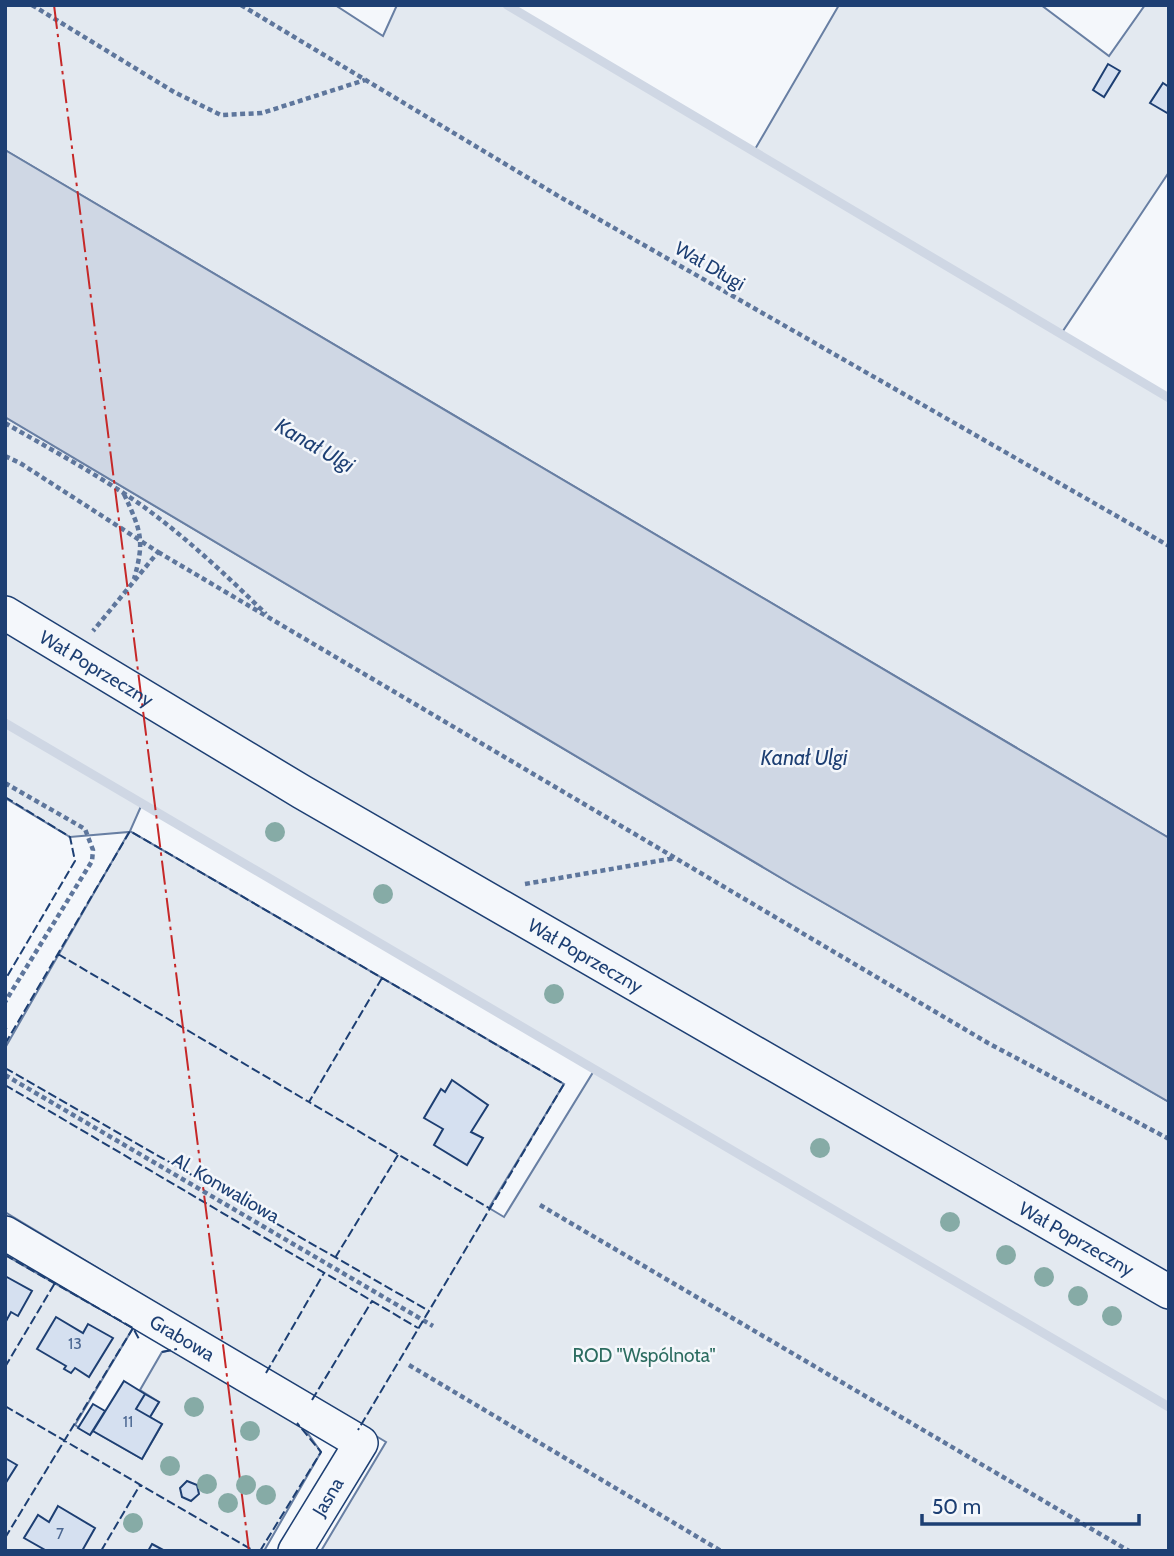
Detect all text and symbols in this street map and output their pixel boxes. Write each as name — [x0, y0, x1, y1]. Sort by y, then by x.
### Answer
street label: Wał Długi — [671, 237, 749, 295]
water label: Kanał Ulgi — [271, 412, 359, 478]
street label: Wał Poprzeczny — [36, 625, 158, 712]
water label: Kanał Ulgi — [760, 745, 848, 770]
street label: Wał Poprzeczny — [524, 913, 647, 998]
street label: Al. Konwaliowa — [168, 1148, 284, 1228]
street label: Wał Poprzeczny — [1015, 1197, 1139, 1281]
street label: Grabowa — [146, 1310, 219, 1366]
house number: 13 — [68, 1334, 82, 1353]
park label: ROD "Wspólnota" — [572, 1344, 716, 1367]
house number: 11 — [123, 1412, 133, 1431]
street label: Jasna — [307, 1473, 349, 1522]
scale bar — [922, 1482, 1139, 1526]
text: 50 m — [932, 1494, 981, 1519]
house number: 7 — [56, 1524, 64, 1543]

